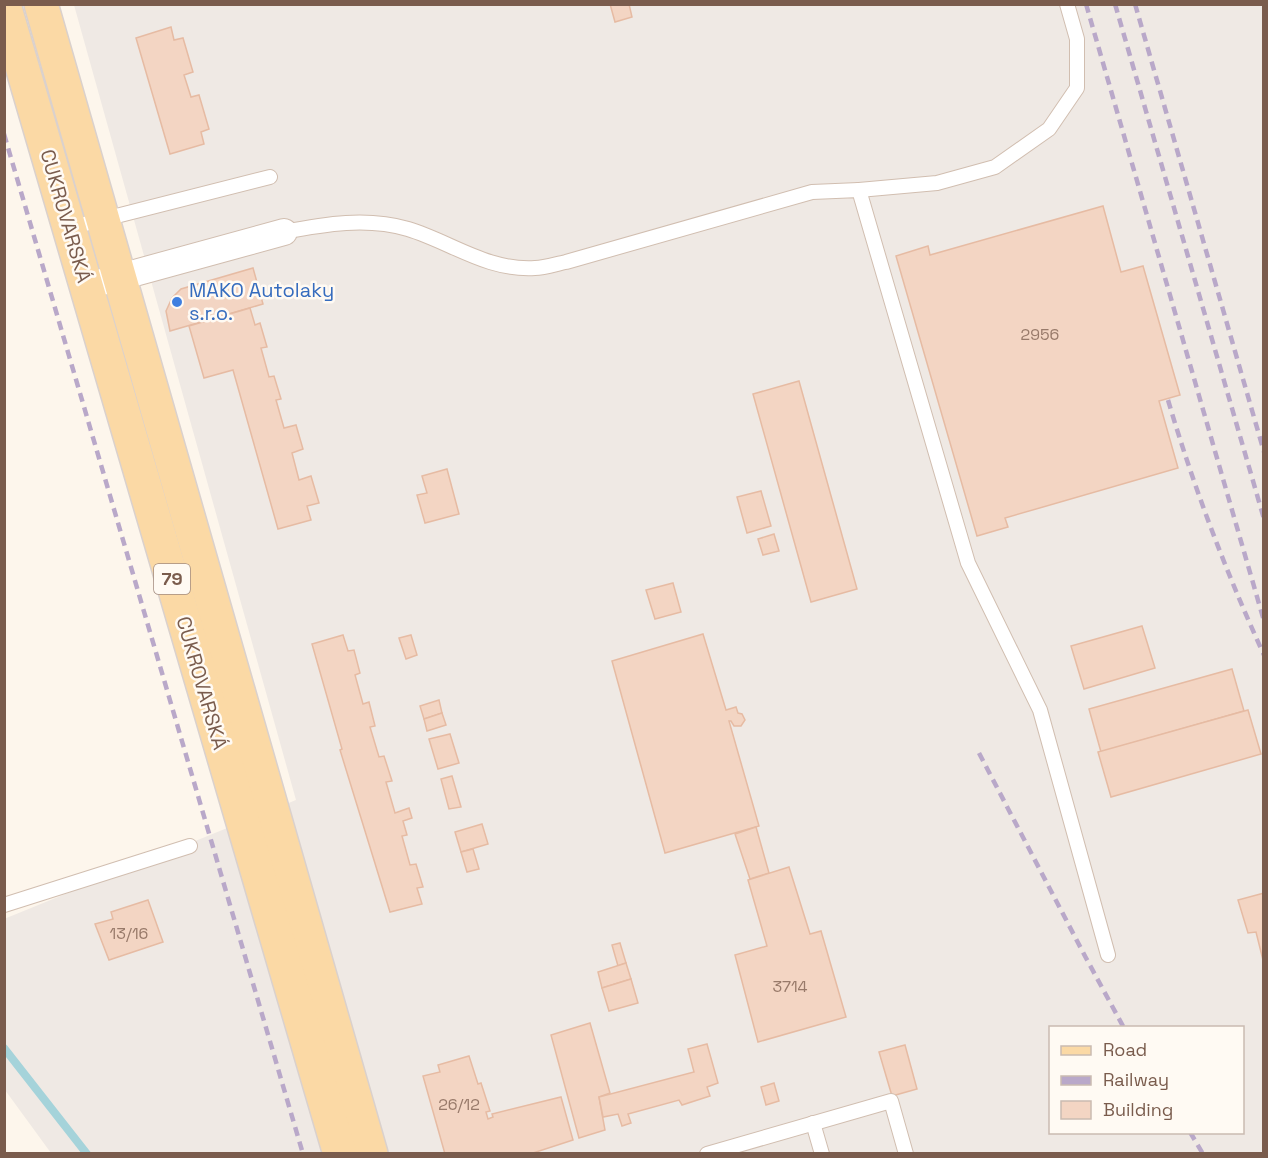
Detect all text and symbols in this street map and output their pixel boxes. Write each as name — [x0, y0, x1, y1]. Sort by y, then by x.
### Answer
street label: CUKROVARSKÁ — [35, 146, 98, 286]
place label: MAKO Autolaky s.r.o. — [189, 277, 334, 326]
marker: MAKO Autolaky s.r.o. — [170, 295, 184, 309]
house number: 2956 — [1021, 324, 1059, 345]
road number: 79 — [154, 564, 190, 594]
street label: CUKROVARSKÁ — [171, 613, 234, 753]
house number: 13/16 — [110, 923, 148, 944]
house number: 3714 — [772, 976, 808, 997]
legend — [1049, 1026, 1244, 1134]
text: Road — [1103, 1038, 1147, 1061]
text: Railway — [1103, 1068, 1169, 1091]
house number: 26/12 — [438, 1094, 480, 1115]
text: Building — [1103, 1098, 1173, 1121]

